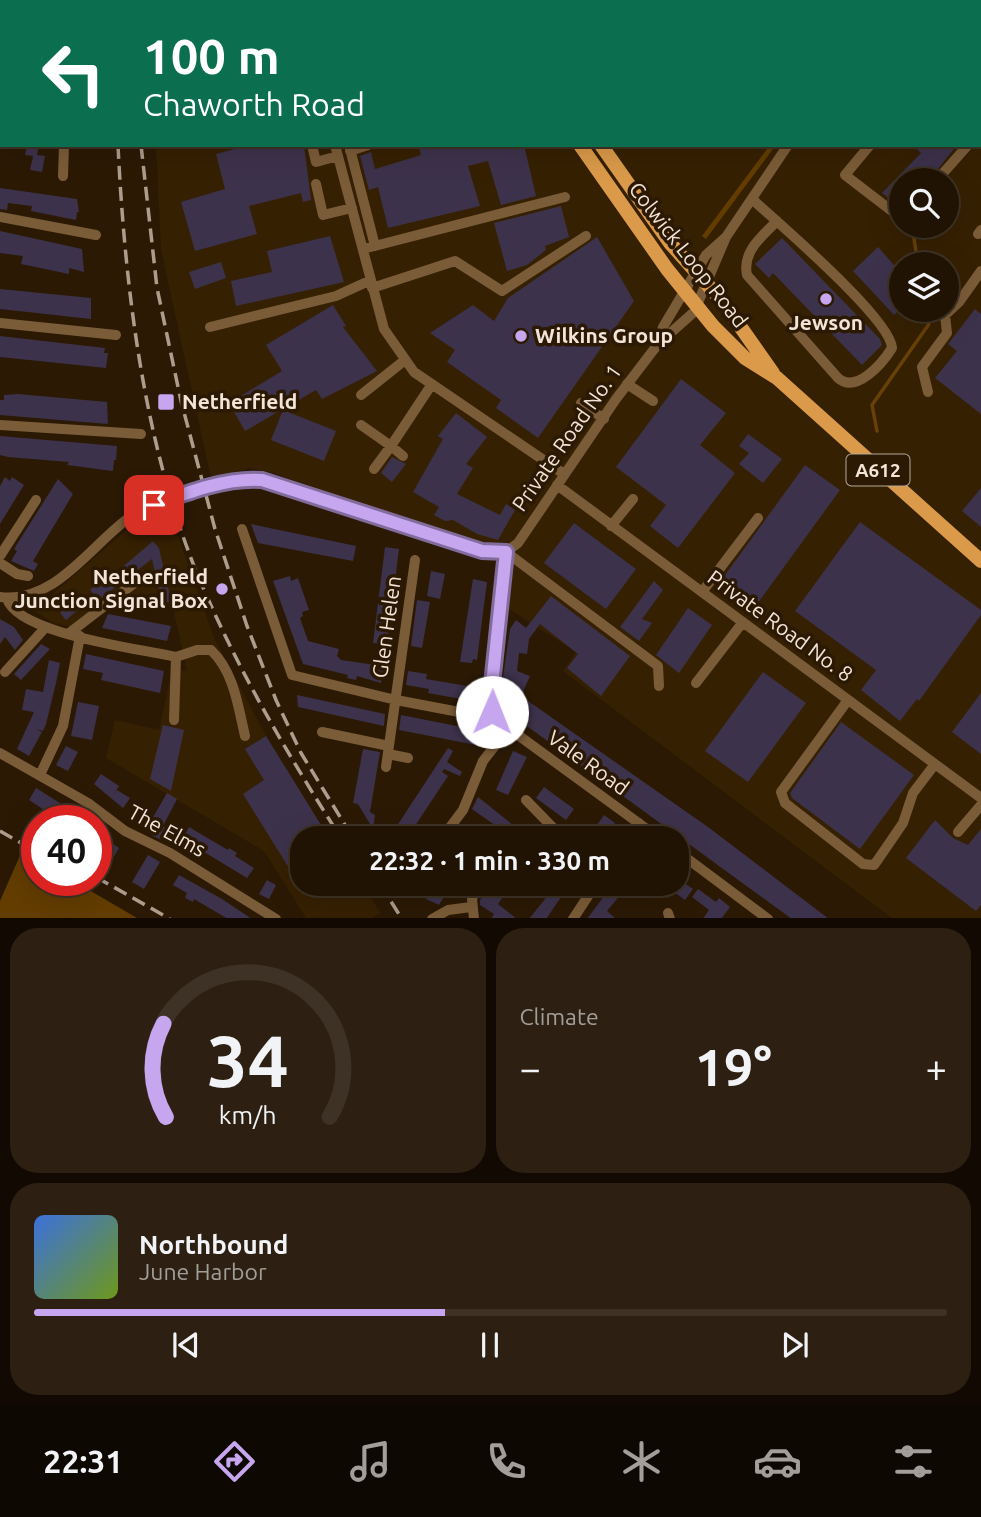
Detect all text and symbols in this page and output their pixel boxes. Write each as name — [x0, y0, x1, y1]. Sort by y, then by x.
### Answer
icon: left — [28, 28, 119, 119]
text: 100 m — [143, 28, 280, 83]
text: Chaworth Road — [143, 86, 365, 122]
map controls — [889, 168, 959, 322]
button: search — [889, 168, 959, 238]
street label: Colwick Loop Road — [625, 177, 753, 332]
button: layers — [889, 252, 959, 322]
marker: Jewson — [818, 291, 834, 307]
place label: Jewson — [789, 310, 863, 334]
place label: Wilkins Group — [535, 323, 673, 347]
marker: Wilkins Group — [513, 328, 529, 344]
street label: Private Road No. 1 — [507, 359, 626, 515]
place label: Netherfield — [182, 389, 297, 413]
marker: Netherfield — [156, 392, 176, 412]
road number: A612 — [846, 454, 910, 485]
pin — [124, 475, 184, 535]
icon: arrive — [135, 486, 173, 524]
place label: Netherfield Junction Signal Box — [15, 564, 209, 612]
street label: Private Road No. 8 — [703, 565, 858, 686]
street label: Glen Helen — [367, 574, 405, 680]
marker: Netherfield Junction Signal Box — [214, 581, 230, 597]
position arrow — [455, 675, 529, 749]
street label: Vale Road — [543, 725, 634, 800]
street label: The Elms — [125, 799, 210, 861]
speed limit sign: 40 — [21, 805, 112, 896]
text: 22:32 · 1 min · 330 m — [369, 846, 610, 875]
text: Climate — [520, 1004, 599, 1029]
text: 34 — [207, 1019, 289, 1101]
text: 19° — [695, 1038, 772, 1096]
text: − — [520, 1047, 541, 1089]
text: + — [926, 1047, 947, 1089]
text: km/h — [219, 1100, 277, 1128]
text: Northbound — [139, 1230, 288, 1259]
text: June Harbor — [139, 1259, 267, 1284]
icon: previous — [167, 1326, 205, 1364]
icon: pause — [471, 1326, 509, 1364]
icon: next — [776, 1326, 814, 1364]
icon: directions — [210, 1437, 259, 1486]
icon: music — [346, 1437, 395, 1486]
icon: phone — [482, 1437, 531, 1486]
icon: climate — [617, 1437, 666, 1486]
icon: car — [753, 1437, 802, 1486]
icon: filters — [889, 1437, 938, 1486]
text: 22:31 — [43, 1443, 123, 1479]

